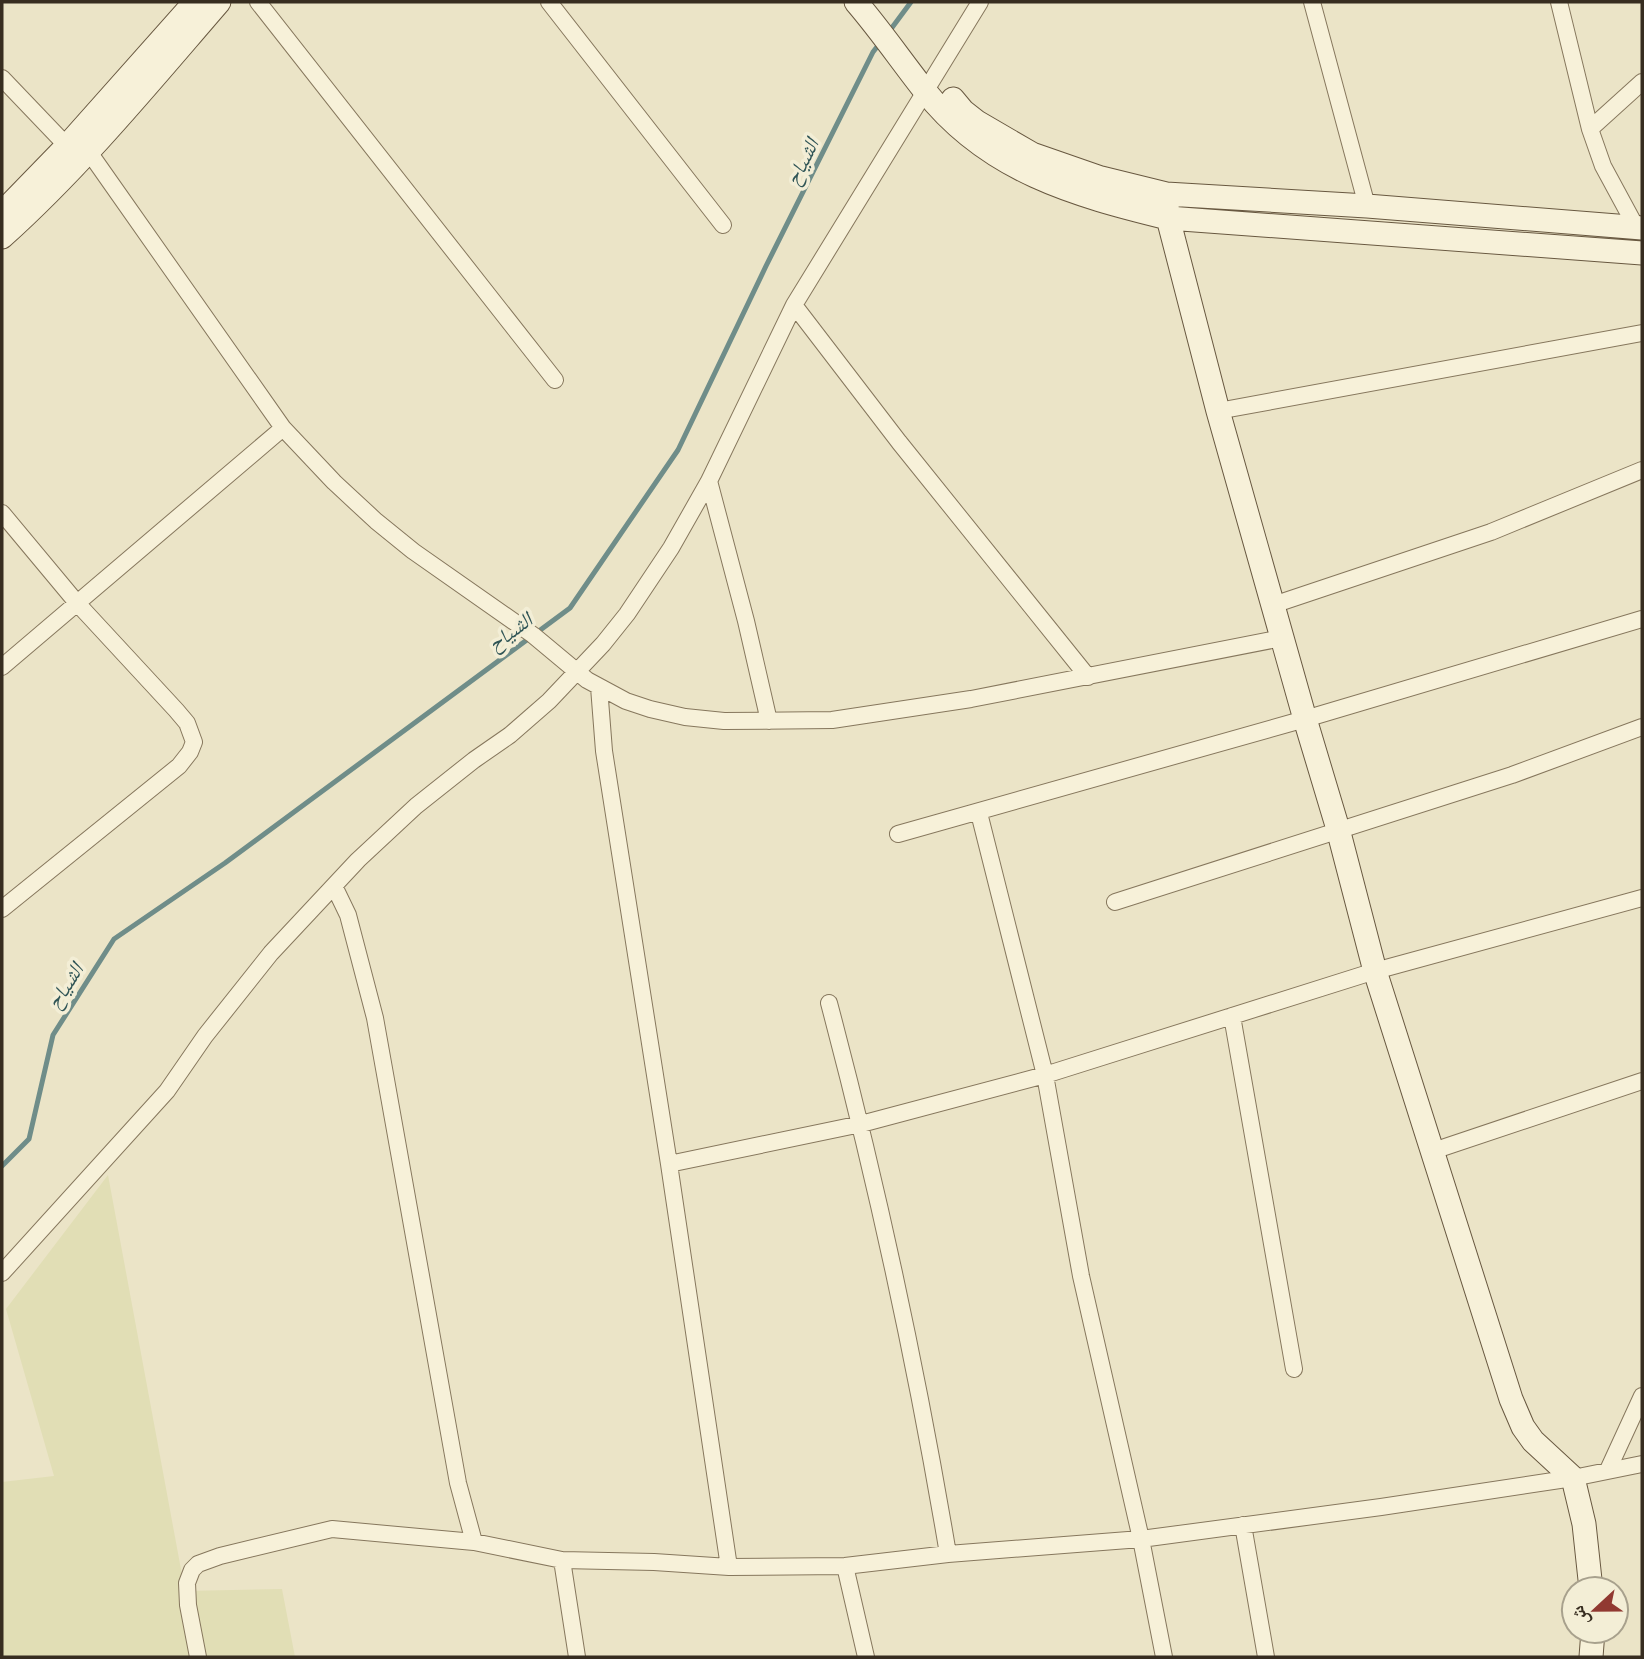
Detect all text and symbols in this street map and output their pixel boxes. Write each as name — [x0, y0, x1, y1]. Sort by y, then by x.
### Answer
water label: الشياح — [779, 132, 826, 190]
water label: الشياح — [482, 605, 540, 658]
water label: الشياح — [41, 956, 91, 1014]
north arrow — [1560, 1575, 1630, 1645]
text: ش — [1565, 1603, 1594, 1630]

